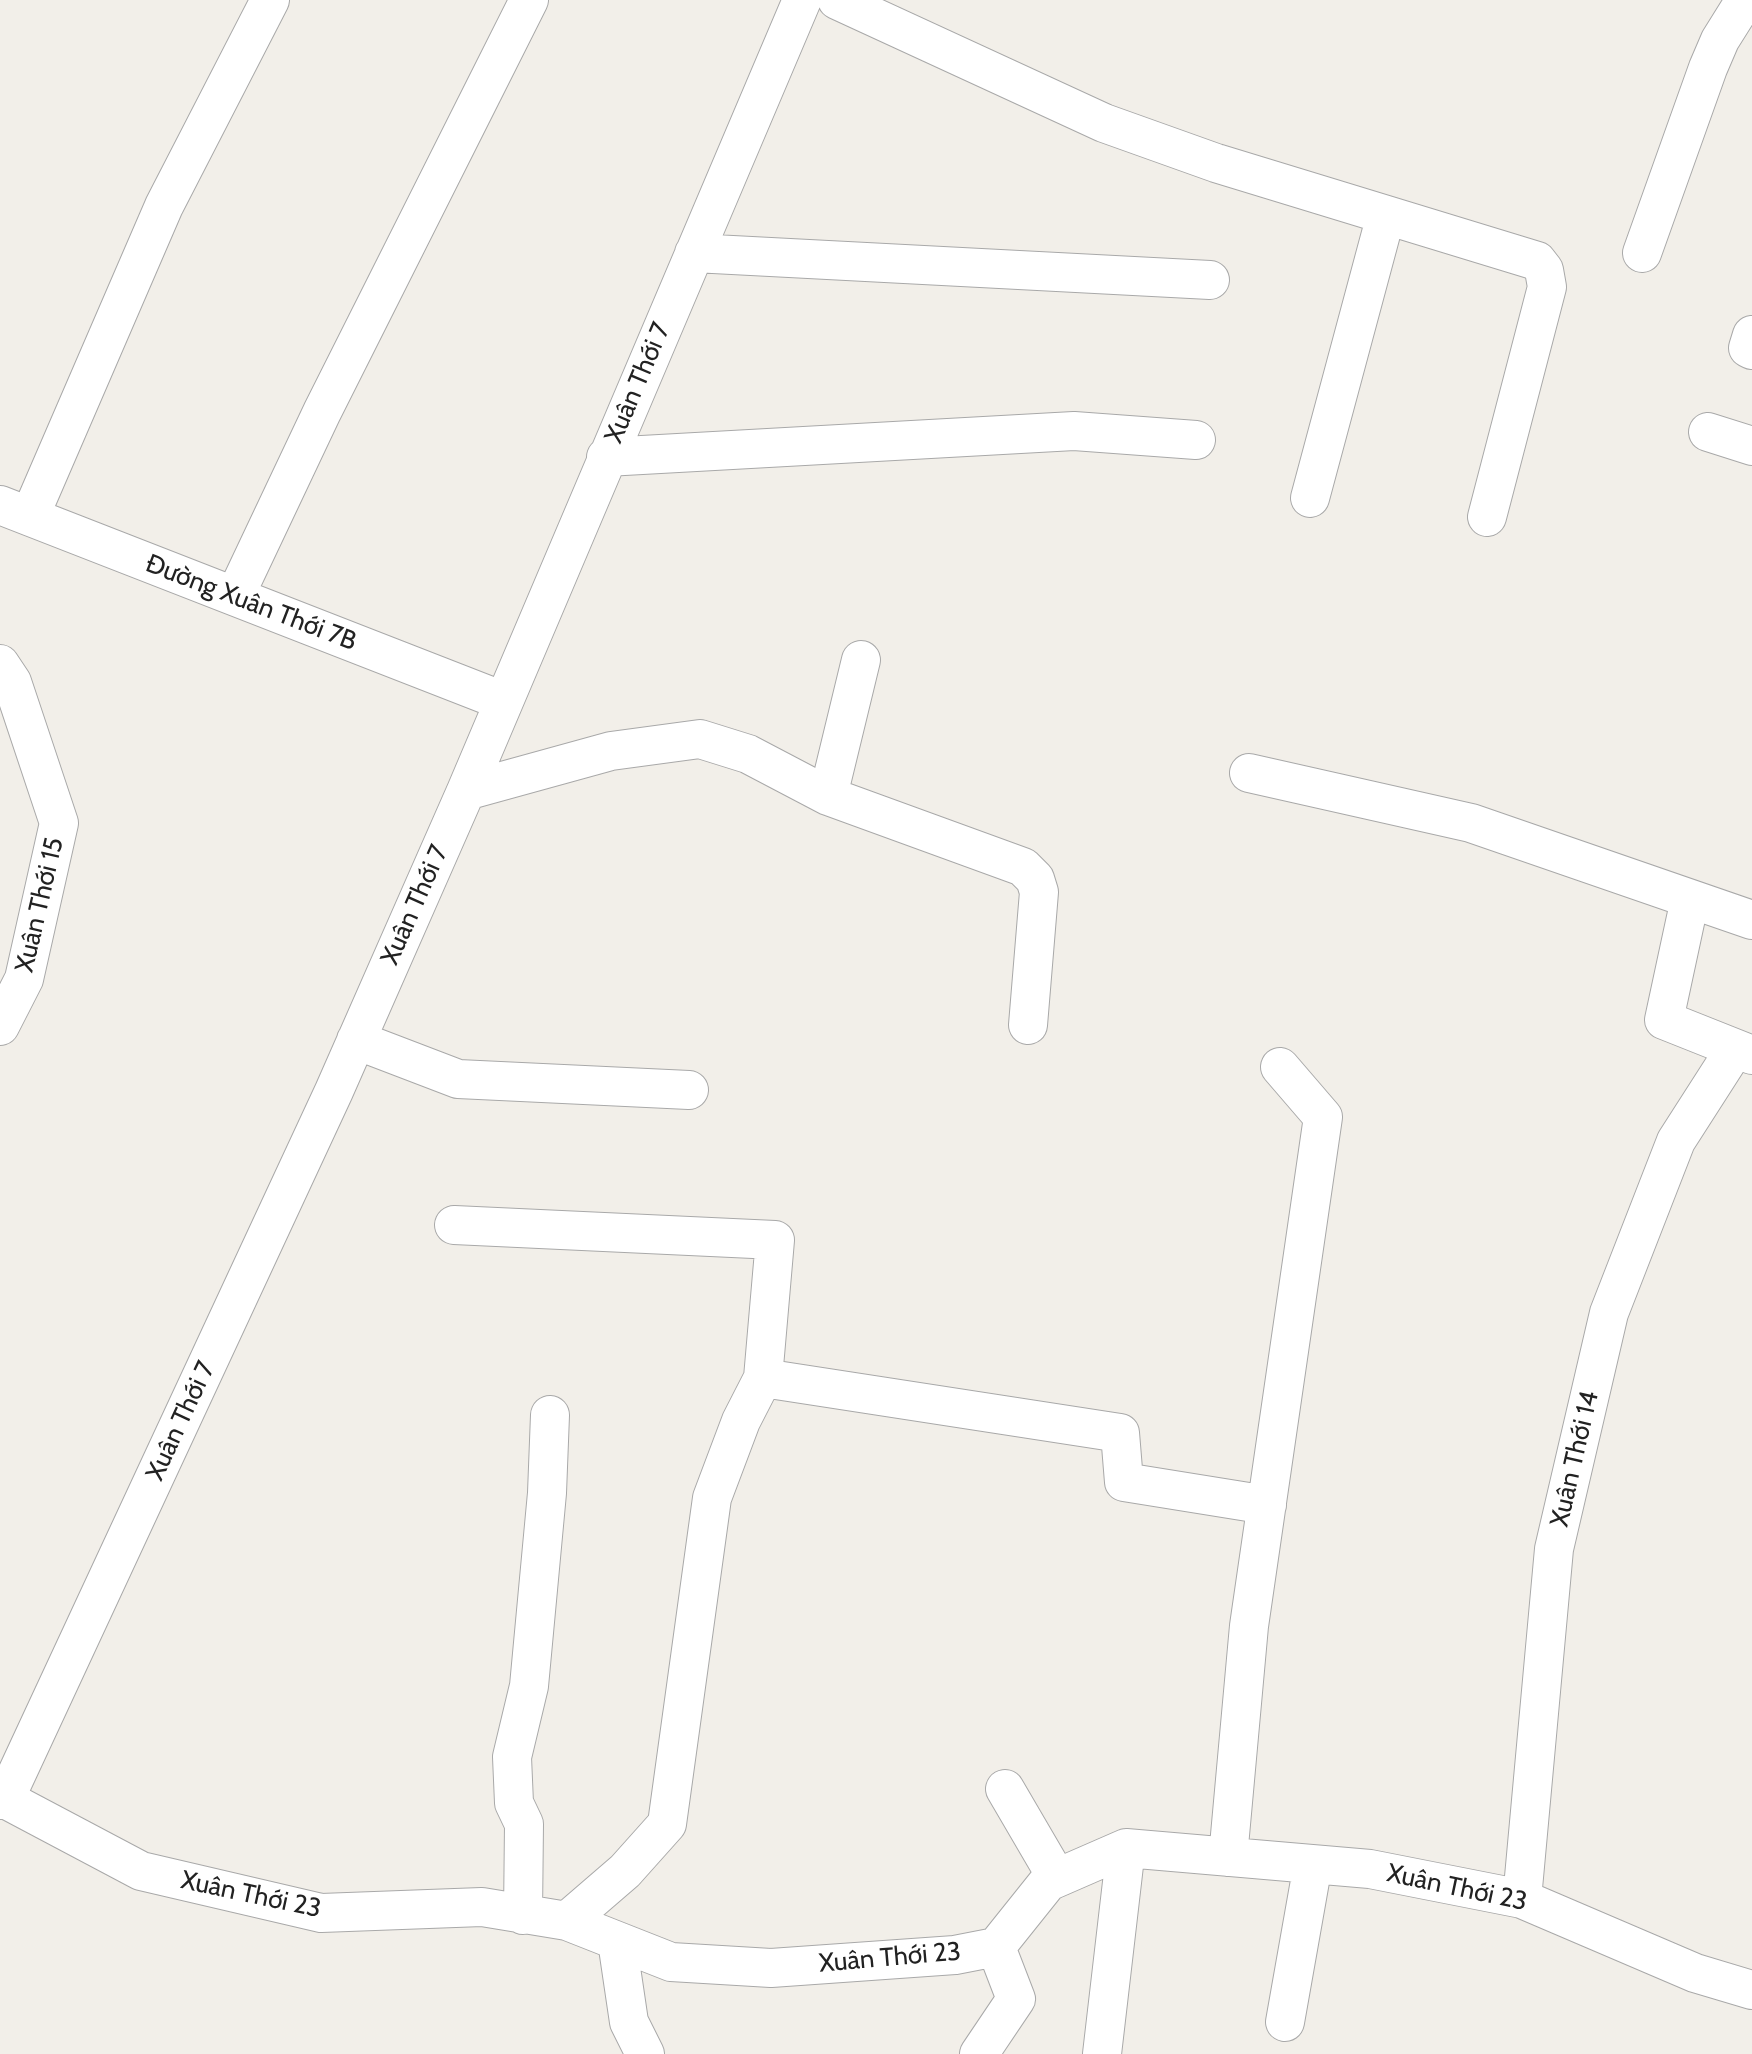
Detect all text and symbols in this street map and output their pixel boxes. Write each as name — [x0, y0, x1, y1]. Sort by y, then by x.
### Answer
street label: Xuân Thới 7 — [599, 318, 677, 448]
street label: Đường Xuân Thới 7B — [141, 548, 361, 658]
street label: Xuân Thới 15 — [9, 835, 71, 975]
street label: Xuân Thới 7 — [375, 840, 455, 970]
street label: Xuân Thới 7 — [140, 1356, 222, 1486]
street label: Xuân Thới 14 — [1544, 1388, 1606, 1530]
street label: Xuân Thới 23 — [1384, 1858, 1530, 1918]
street label: Xuân Thới 23 — [178, 1865, 324, 1925]
street label: Xuân Thới 23 — [818, 1936, 962, 1980]

